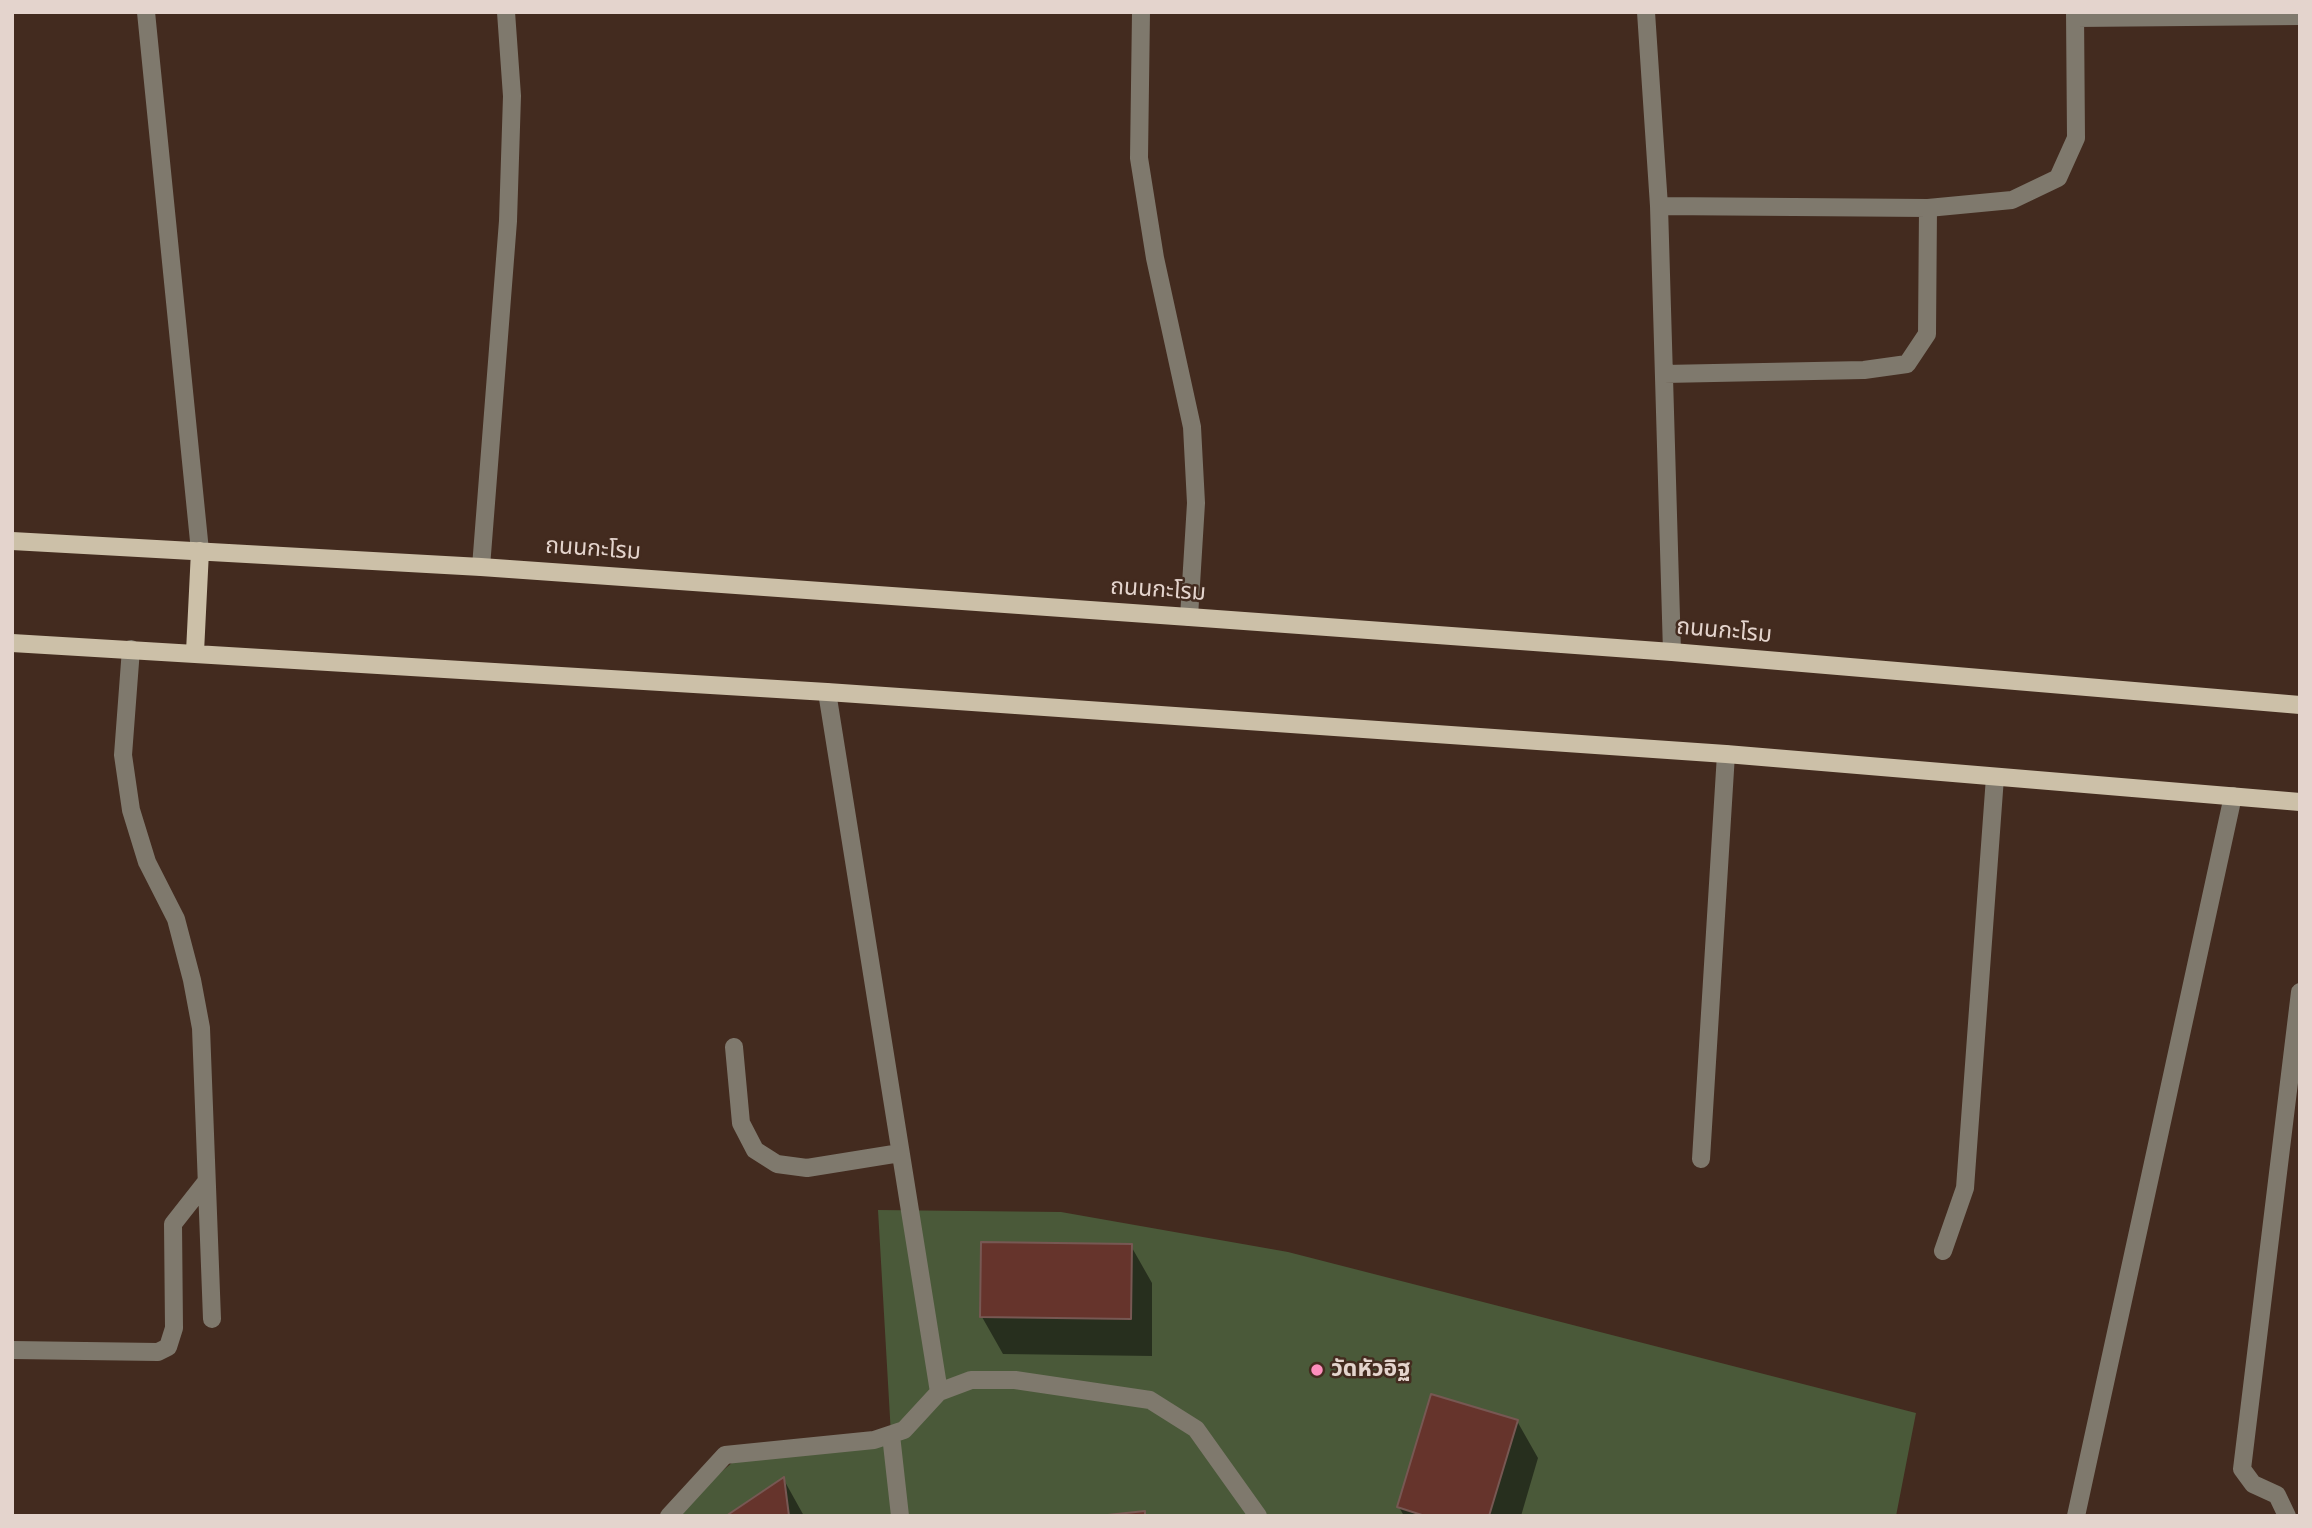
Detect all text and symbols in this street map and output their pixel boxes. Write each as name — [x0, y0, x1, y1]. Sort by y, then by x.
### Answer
street label: ถนนกะโรม — [544, 533, 642, 567]
street label: ถนนกะโรม — [1109, 574, 1207, 608]
street label: ถนนกะโรม — [1675, 614, 1773, 650]
place label: วัดหัวอิฐ — [1331, 1356, 1410, 1384]
marker: วัดหัวอิฐ — [1309, 1362, 1325, 1378]

